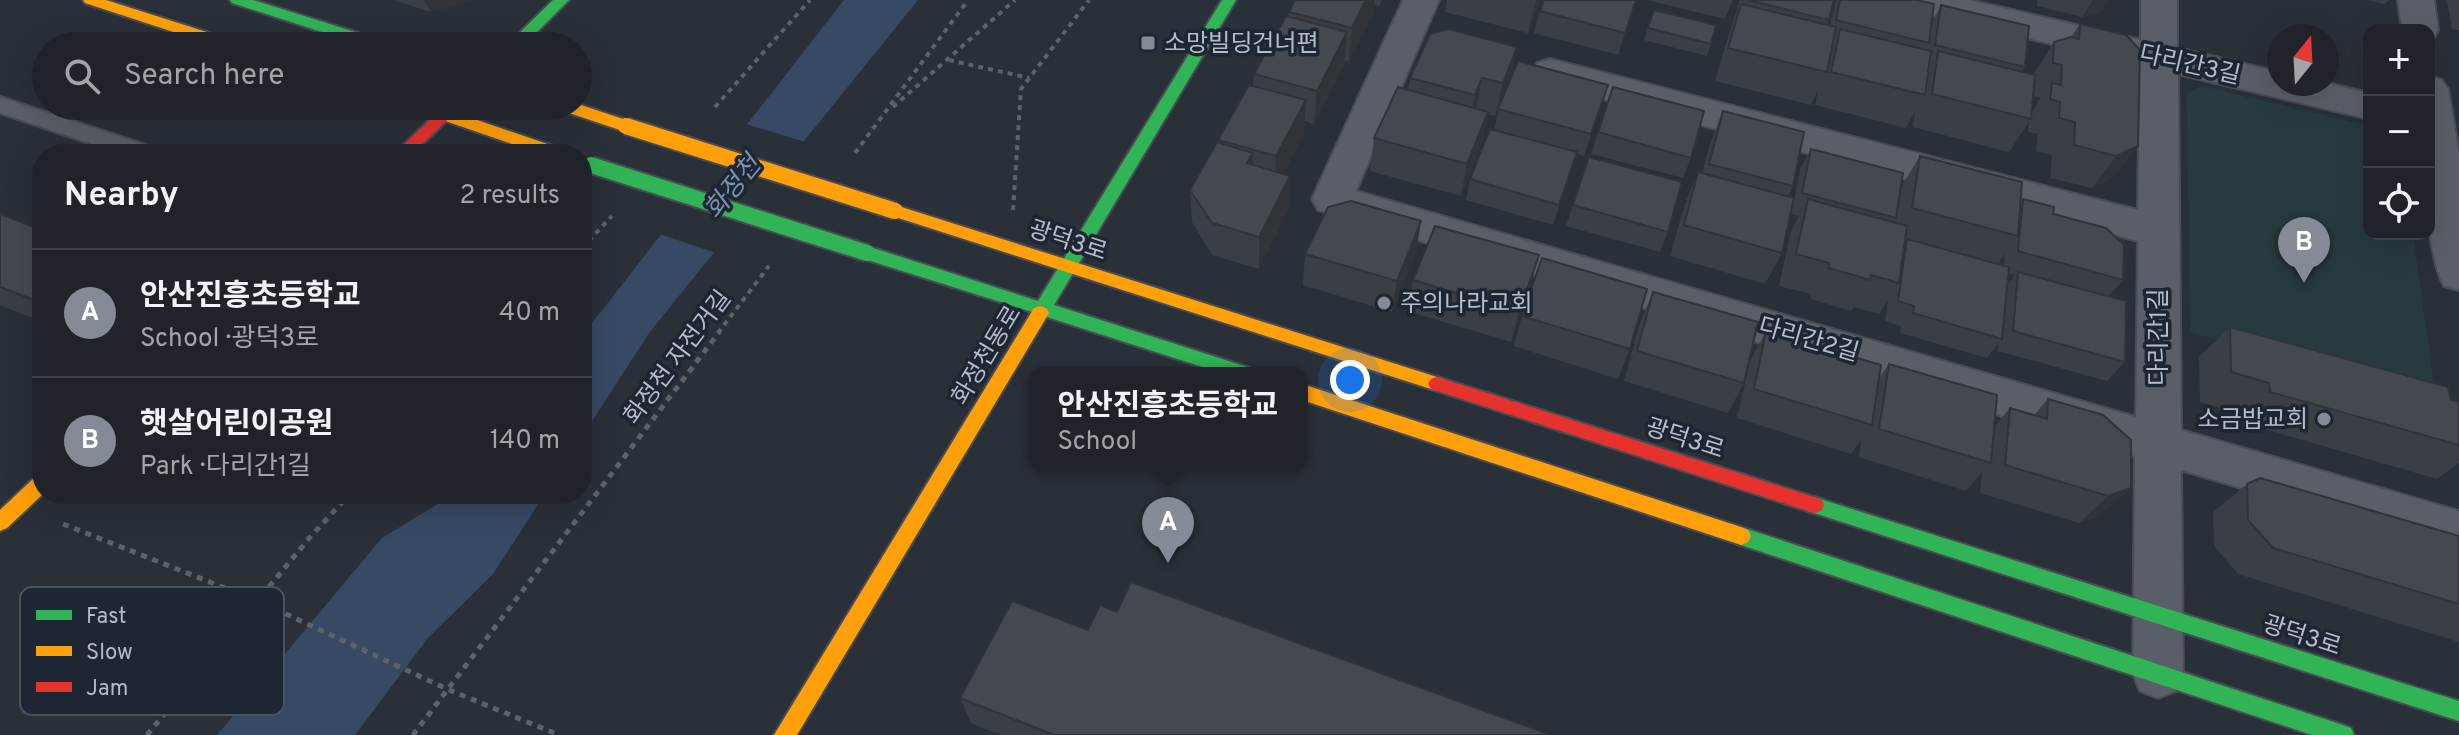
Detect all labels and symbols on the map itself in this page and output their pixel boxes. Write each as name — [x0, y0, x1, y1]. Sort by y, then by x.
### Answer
north arrow — [2267, 24, 2339, 96]
place label: 소망빌딩건너편 — [1164, 30, 1319, 60]
marker: 소망빌딩건너편 — [1139, 34, 1157, 52]
street label: 다리간3길 — [2136, 40, 2243, 92]
water label: 화정천 — [699, 148, 771, 227]
street label: 광덕3로 — [1024, 215, 1110, 269]
pin: B — [2278, 217, 2330, 283]
street label: 화정천 자전거길 — [618, 285, 739, 431]
street label: 다리간1길 — [2145, 288, 2175, 386]
place label: 주의나라교회 — [1400, 290, 1532, 320]
marker: 주의나라교회 — [1375, 294, 1393, 312]
street label: 화정천동로 — [946, 301, 1029, 411]
street label: 다리간2길 — [1755, 312, 1862, 370]
your location — [1330, 360, 1370, 400]
place label: 소금밥교회 — [2198, 406, 2308, 436]
marker: 소금밥교회 — [2315, 410, 2333, 428]
street label: 광덕3로 — [1641, 413, 1727, 467]
pin: A — [1142, 497, 1194, 563]
legend — [20, 587, 284, 715]
text: Fast — [86, 604, 127, 631]
street label: 광덕3로 — [2258, 610, 2344, 664]
text: Slow — [86, 640, 133, 667]
text: Jam — [86, 676, 129, 703]

